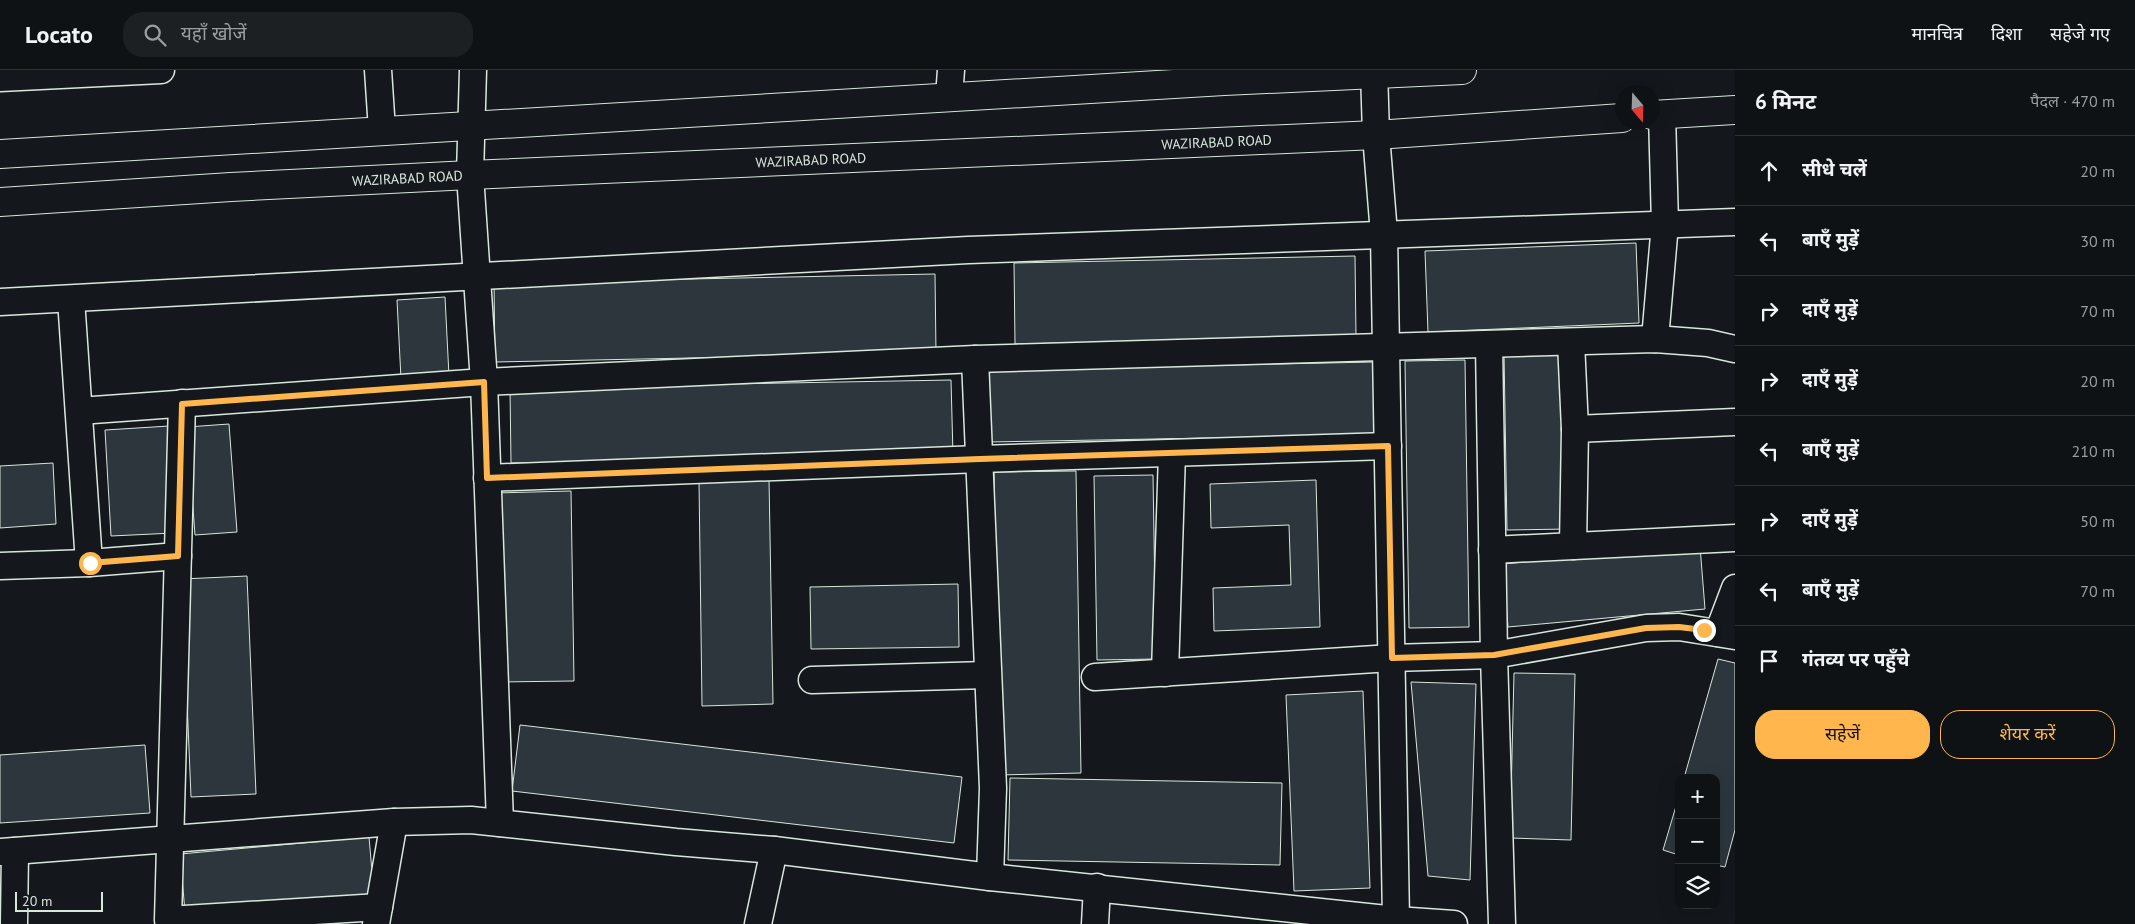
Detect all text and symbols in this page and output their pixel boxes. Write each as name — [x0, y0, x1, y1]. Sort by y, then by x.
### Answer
search box — [123, 12, 473, 57]
text: Locato — [25, 19, 93, 50]
icon: search — [141, 21, 169, 49]
text: यहाँ खोजें — [181, 21, 247, 45]
text: मानचित्र — [1911, 22, 1963, 45]
text: दिशा — [1991, 22, 2022, 45]
text: सहेजे गए — [2050, 22, 2110, 45]
north arrow — [1615, 85, 1660, 130]
text: 6 मिनट — [1755, 88, 1816, 115]
text: पैदल · 470 m — [2030, 91, 2115, 111]
street label: WAZIRABAD ROAD — [1161, 131, 1272, 153]
street label: WAZIRABAD ROAD — [755, 149, 867, 171]
icon: ahead — [1755, 157, 1783, 185]
text: सीधे चलें — [1802, 157, 1867, 181]
text: 20 m — [2080, 161, 2115, 181]
street label: WAZIRABAD ROAD — [352, 166, 463, 190]
icon: left — [1755, 227, 1783, 255]
text: बाएँ मुड़ें — [1802, 227, 1859, 251]
text: 30 m — [2080, 231, 2115, 251]
icon: right — [1755, 297, 1783, 325]
text: दाएँ मुड़ें — [1802, 297, 1858, 321]
text: 70 m — [2080, 301, 2115, 321]
icon: right — [1755, 367, 1783, 395]
text: दाएँ मुड़ें — [1802, 367, 1858, 391]
text: 20 m — [2080, 371, 2115, 391]
icon: left — [1755, 437, 1783, 465]
text: बाएँ मुड़ें — [1802, 437, 1859, 461]
text: 210 m — [2072, 441, 2115, 461]
icon: right — [1755, 507, 1783, 535]
text: दाएँ मुड़ें — [1802, 507, 1858, 531]
text: 50 m — [2080, 511, 2115, 531]
route start — [79, 552, 102, 575]
icon: left — [1755, 577, 1783, 605]
text: बाएँ मुड़ें — [1802, 577, 1859, 601]
text: 70 m — [2080, 581, 2115, 601]
route end — [1693, 619, 1716, 642]
icon: arrive — [1755, 647, 1783, 675]
text: गंतव्य पर पहुँचे — [1802, 647, 1909, 671]
button: सहेजें — [1755, 710, 1930, 759]
button: शेयर करें — [1940, 710, 2115, 759]
map controls — [1675, 774, 1720, 909]
button: + — [1675, 774, 1720, 819]
button: − — [1675, 819, 1720, 864]
button: layers — [1675, 864, 1720, 909]
scale bar — [15, 889, 102, 912]
text: 20 m — [22, 892, 52, 910]

